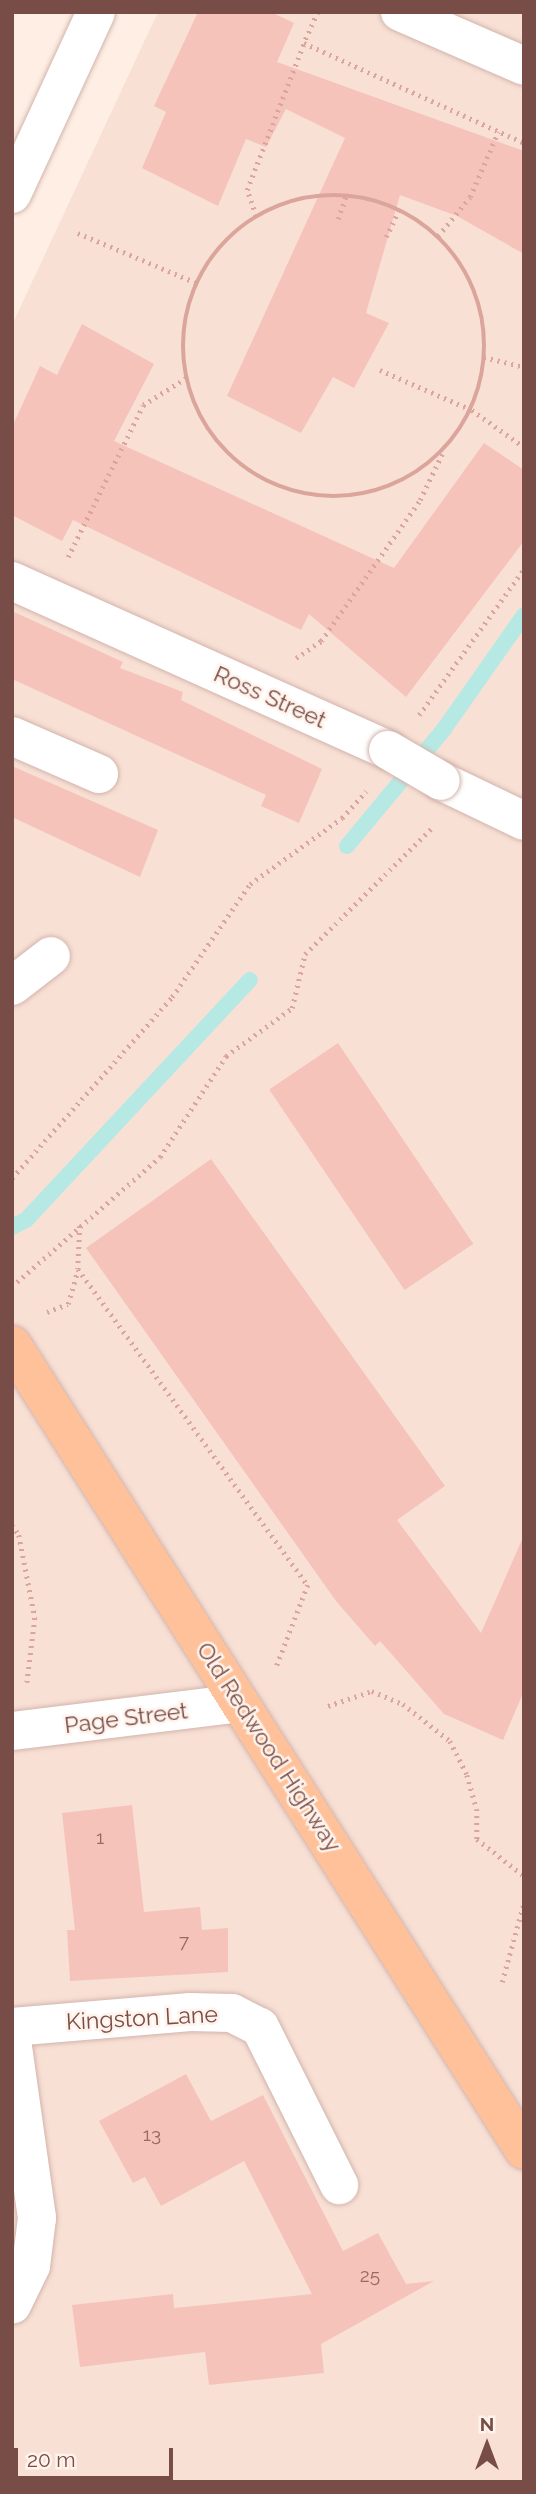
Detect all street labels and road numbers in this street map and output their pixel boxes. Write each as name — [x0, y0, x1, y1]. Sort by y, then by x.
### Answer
street label: Ross Street — [209, 660, 331, 734]
street label: Old Redwood Highway — [191, 1637, 347, 1857]
street label: Page Street — [63, 1697, 189, 1739]
street label: Kingston Lane — [65, 2000, 219, 2036]

